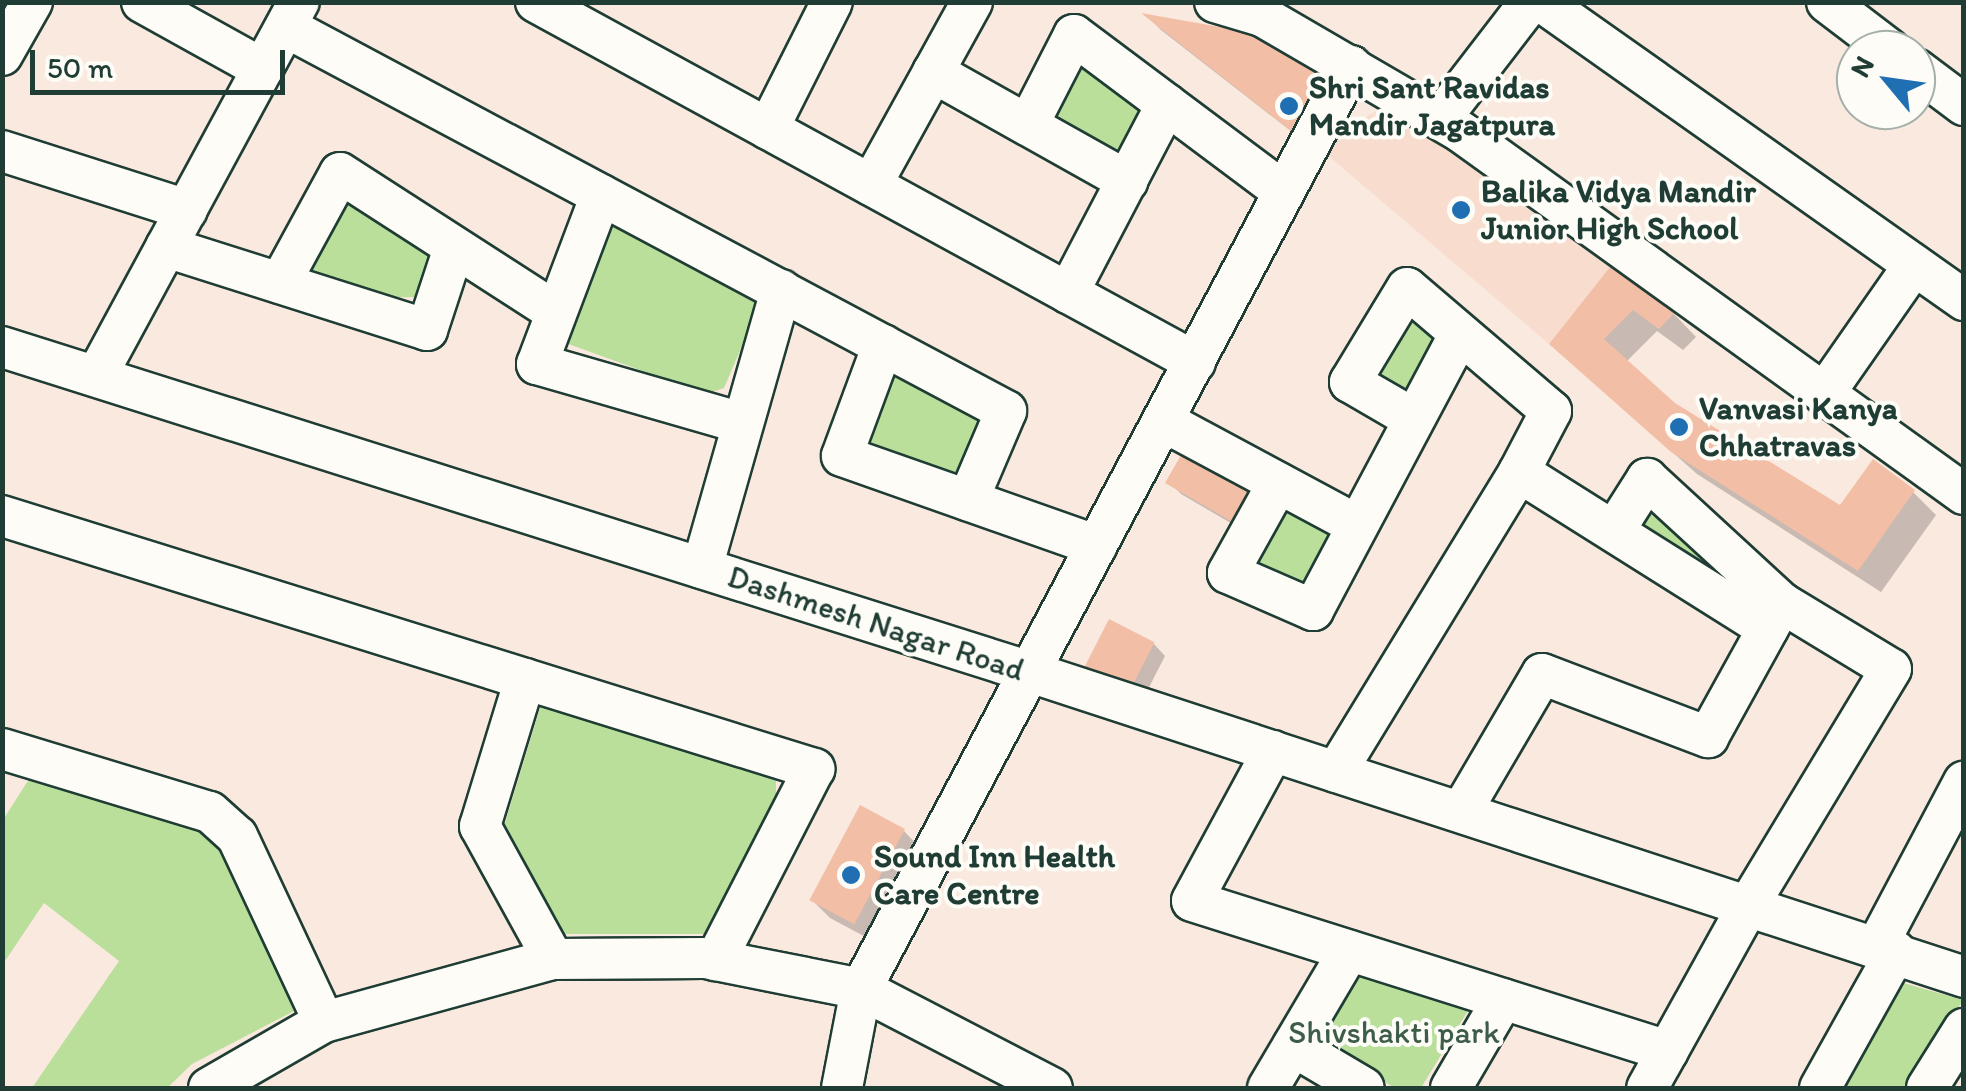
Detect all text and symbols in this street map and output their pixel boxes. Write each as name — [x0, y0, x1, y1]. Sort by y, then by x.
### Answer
scale bar — [35, 30, 290, 92]
north arrow — [1836, 30, 1936, 130]
text: 50 m — [47, 49, 113, 86]
text: N — [1842, 50, 1881, 83]
place label: Shri Sant Ravidas Mandir Jagatpura — [1309, 69, 1554, 144]
marker: Shri Sant Ravidas Mandir Jagatpura — [1278, 95, 1300, 117]
place label: Balika Vidya Mandir Junior High School — [1481, 173, 1756, 248]
marker: Balika Vidya Mandir Junior High School — [1450, 199, 1472, 221]
place label: Vanvasi Kanya Chhatravas — [1699, 390, 1898, 465]
marker: Vanvasi Kanya Chhatravas — [1668, 416, 1690, 438]
street label: Dashmesh Nagar Road — [724, 557, 1028, 689]
place label: Sound Inn Health Care Centre — [874, 838, 1114, 913]
marker: Sound Inn Health Care Centre — [838, 862, 864, 888]
park label: Shivshakti park — [1288, 1013, 1500, 1051]

